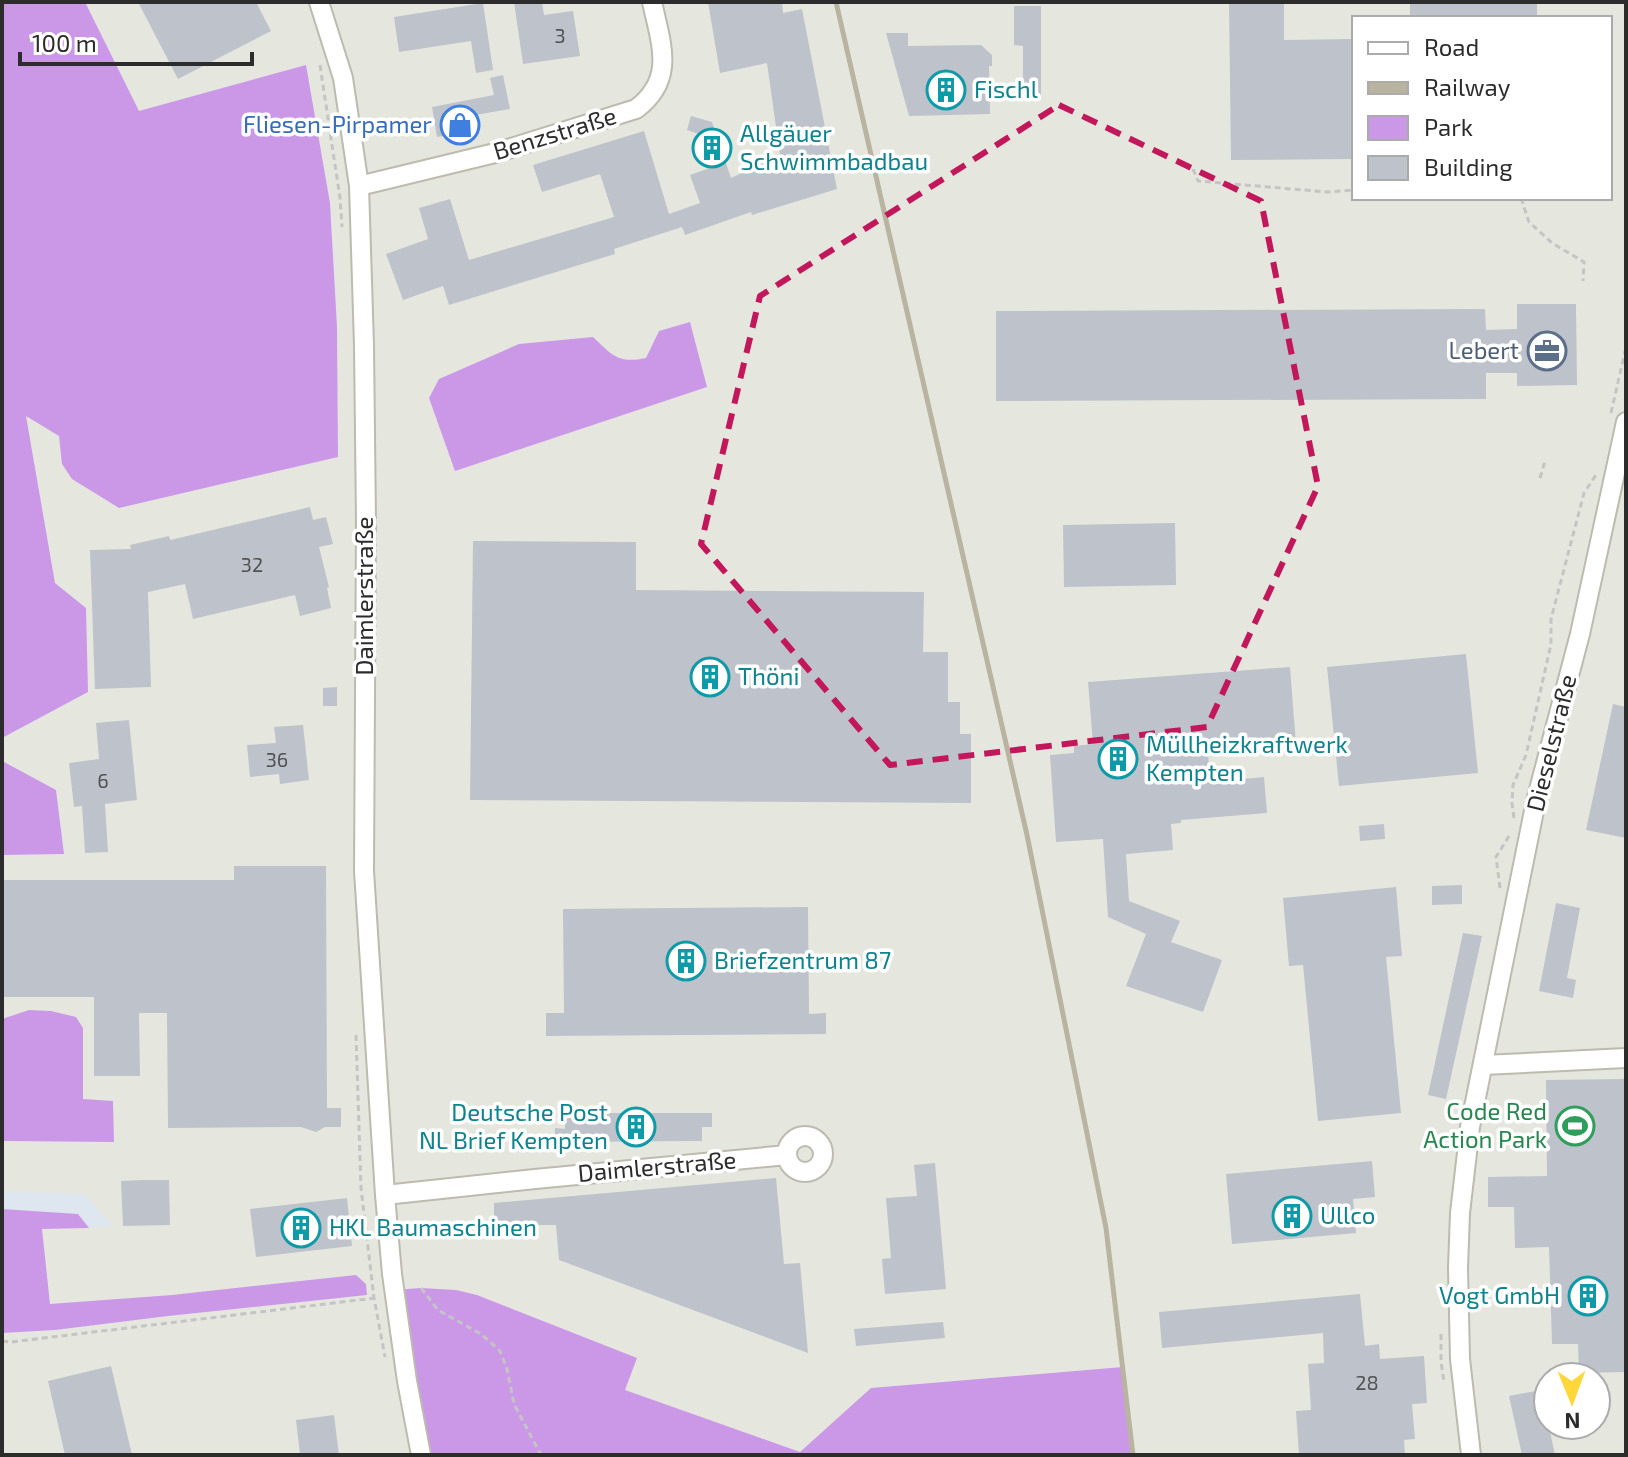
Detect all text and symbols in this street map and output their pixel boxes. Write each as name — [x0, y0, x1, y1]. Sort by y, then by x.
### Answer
scale bar — [20, 16, 252, 66]
legend — [1352, 16, 1612, 200]
house number: 3 — [554, 23, 566, 47]
text: 100 m — [32, 28, 97, 57]
text: Road — [1424, 32, 1479, 61]
building icon: Fischl — [925, 69, 967, 111]
text: Railway — [1424, 72, 1511, 101]
place label: Fischl — [974, 74, 1038, 103]
street label: Benzstraße — [490, 100, 620, 165]
shop icon: Fliesen-Pirpamer — [439, 104, 481, 146]
place label: Fliesen-Pirpamer — [243, 109, 432, 138]
text: Park — [1424, 112, 1473, 141]
place label: Allgäuer Schwimmbadbau — [740, 118, 928, 175]
building icon: Allgäuer Schwimmbadbau — [691, 127, 733, 169]
text: Building — [1424, 152, 1513, 181]
office icon: Lebert — [1526, 330, 1568, 372]
place label: Lebert — [1448, 335, 1519, 364]
street label: Daimlerstraße — [349, 517, 378, 675]
house number: 32 — [241, 552, 263, 576]
building icon: Thöni — [689, 656, 731, 698]
place label: Thöni — [738, 661, 799, 690]
street label: Dieselstraße — [1520, 671, 1582, 814]
place label: Müllheizkraftwerk Kempten — [1146, 729, 1348, 786]
building icon: Müllheizkraftwerk Kempten — [1097, 738, 1139, 780]
house number: 36 — [266, 747, 288, 771]
house number: 6 — [97, 768, 109, 792]
building icon: Briefzentrum 87 — [665, 940, 707, 982]
place label: Briefzentrum 87 — [714, 945, 891, 974]
place label: Code Red Action Park — [1423, 1096, 1547, 1153]
place label: Deutsche Post NL Brief Kempten — [419, 1097, 608, 1154]
sports icon: Code Red Action Park — [1554, 1105, 1596, 1147]
building icon: Deutsche Post NL Brief Kempten — [615, 1106, 657, 1148]
street label: Daimlerstraße — [576, 1144, 737, 1187]
building icon: Ullco — [1271, 1195, 1313, 1237]
place label: Ullco — [1320, 1200, 1375, 1229]
building icon: HKL Baumaschinen — [280, 1207, 322, 1249]
place label: HKL Baumaschinen — [329, 1212, 537, 1241]
building icon: Vogt GmbH — [1567, 1275, 1609, 1317]
place label: Vogt GmbH — [1439, 1280, 1560, 1309]
north arrow — [1532, 1361, 1612, 1441]
house number: 28 — [1355, 1370, 1379, 1394]
text: N — [1564, 1409, 1581, 1435]

